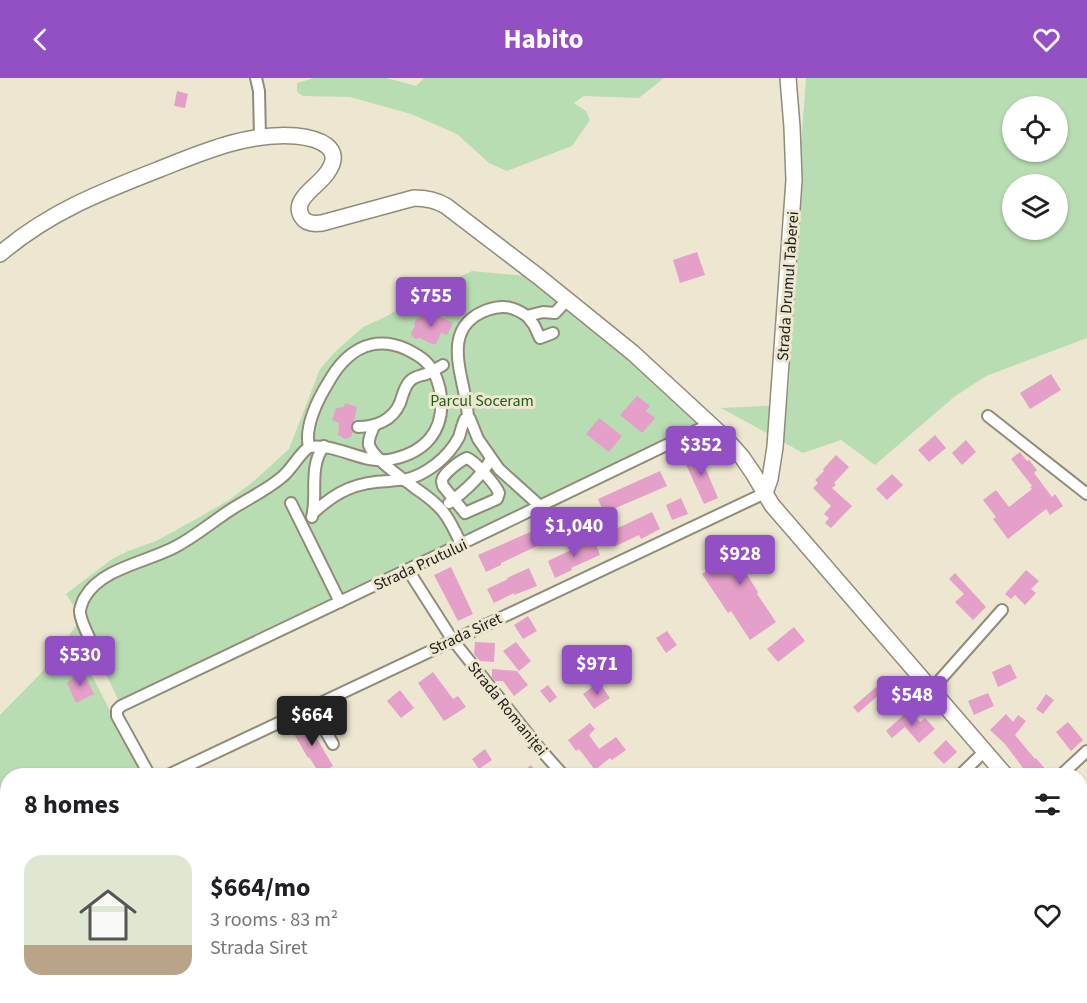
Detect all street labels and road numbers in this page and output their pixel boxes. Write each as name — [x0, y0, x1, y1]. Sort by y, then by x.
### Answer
street label: Strada Drumul Taberei — [772, 211, 804, 362]
street label: Strada Prutului — [370, 534, 471, 596]
street label: Strada Siret — [425, 607, 506, 660]
street label: Strada Romaniței — [462, 657, 552, 760]

